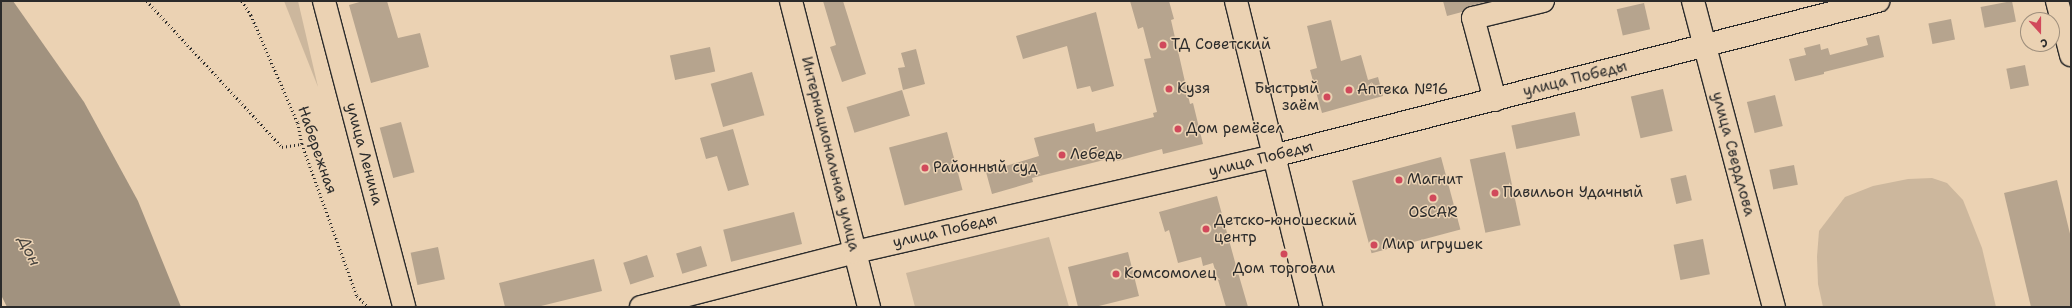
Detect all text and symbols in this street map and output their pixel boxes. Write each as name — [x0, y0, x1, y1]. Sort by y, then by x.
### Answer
north arrow — [2020, 12, 2060, 52]
text: С — [2038, 35, 2050, 51]
place label: ТД Советский — [1171, 36, 1271, 54]
marker: ТД Советский — [1158, 40, 1168, 50]
street label: Интернациональная улица — [797, 55, 863, 253]
street label: улица Победы — [1521, 57, 1629, 101]
place label: Быстрый заём — [1254, 79, 1319, 114]
place label: Кузя — [1177, 80, 1210, 98]
place label: Аптека №16 — [1357, 81, 1448, 99]
marker: Кузя — [1164, 84, 1174, 94]
marker: Аптека №16 — [1344, 85, 1354, 95]
street label: улица Свердлова — [1708, 90, 1758, 218]
marker: Быстрый заём — [1322, 92, 1332, 102]
street label: улица Ленина — [342, 101, 386, 207]
street label: Набережная — [294, 104, 340, 196]
place label: Дом ремёсел — [1186, 120, 1284, 138]
marker: Дом ремёсел — [1173, 124, 1183, 134]
street label: улица Победы — [1207, 137, 1315, 181]
place label: Лебедь — [1070, 146, 1122, 164]
marker: Лебедь — [1057, 150, 1067, 160]
place label: Районный суд — [933, 159, 1038, 177]
marker: Районный суд — [920, 163, 930, 173]
place label: Магнит — [1407, 171, 1463, 189]
marker: Магнит — [1394, 175, 1404, 185]
place label: Павильон Удачный — [1503, 184, 1643, 202]
marker: Павильон Удачный — [1490, 188, 1500, 198]
marker: OSCAR — [1428, 193, 1438, 203]
place label: OSCAR — [1409, 204, 1457, 222]
street label: улица Победы — [891, 210, 999, 252]
place label: Детско-юношеский центр — [1214, 211, 1357, 246]
marker: Детско-юношеский центр — [1201, 224, 1211, 234]
water label: Дон — [14, 233, 44, 269]
place label: Мир игрушек — [1382, 236, 1483, 254]
marker: Мир игрушек — [1369, 240, 1379, 250]
marker: Дом торговли — [1279, 249, 1289, 259]
place label: Дом торговли — [1233, 260, 1335, 278]
place label: Комсомолец — [1124, 265, 1216, 283]
marker: Комсомолец — [1111, 269, 1121, 279]

